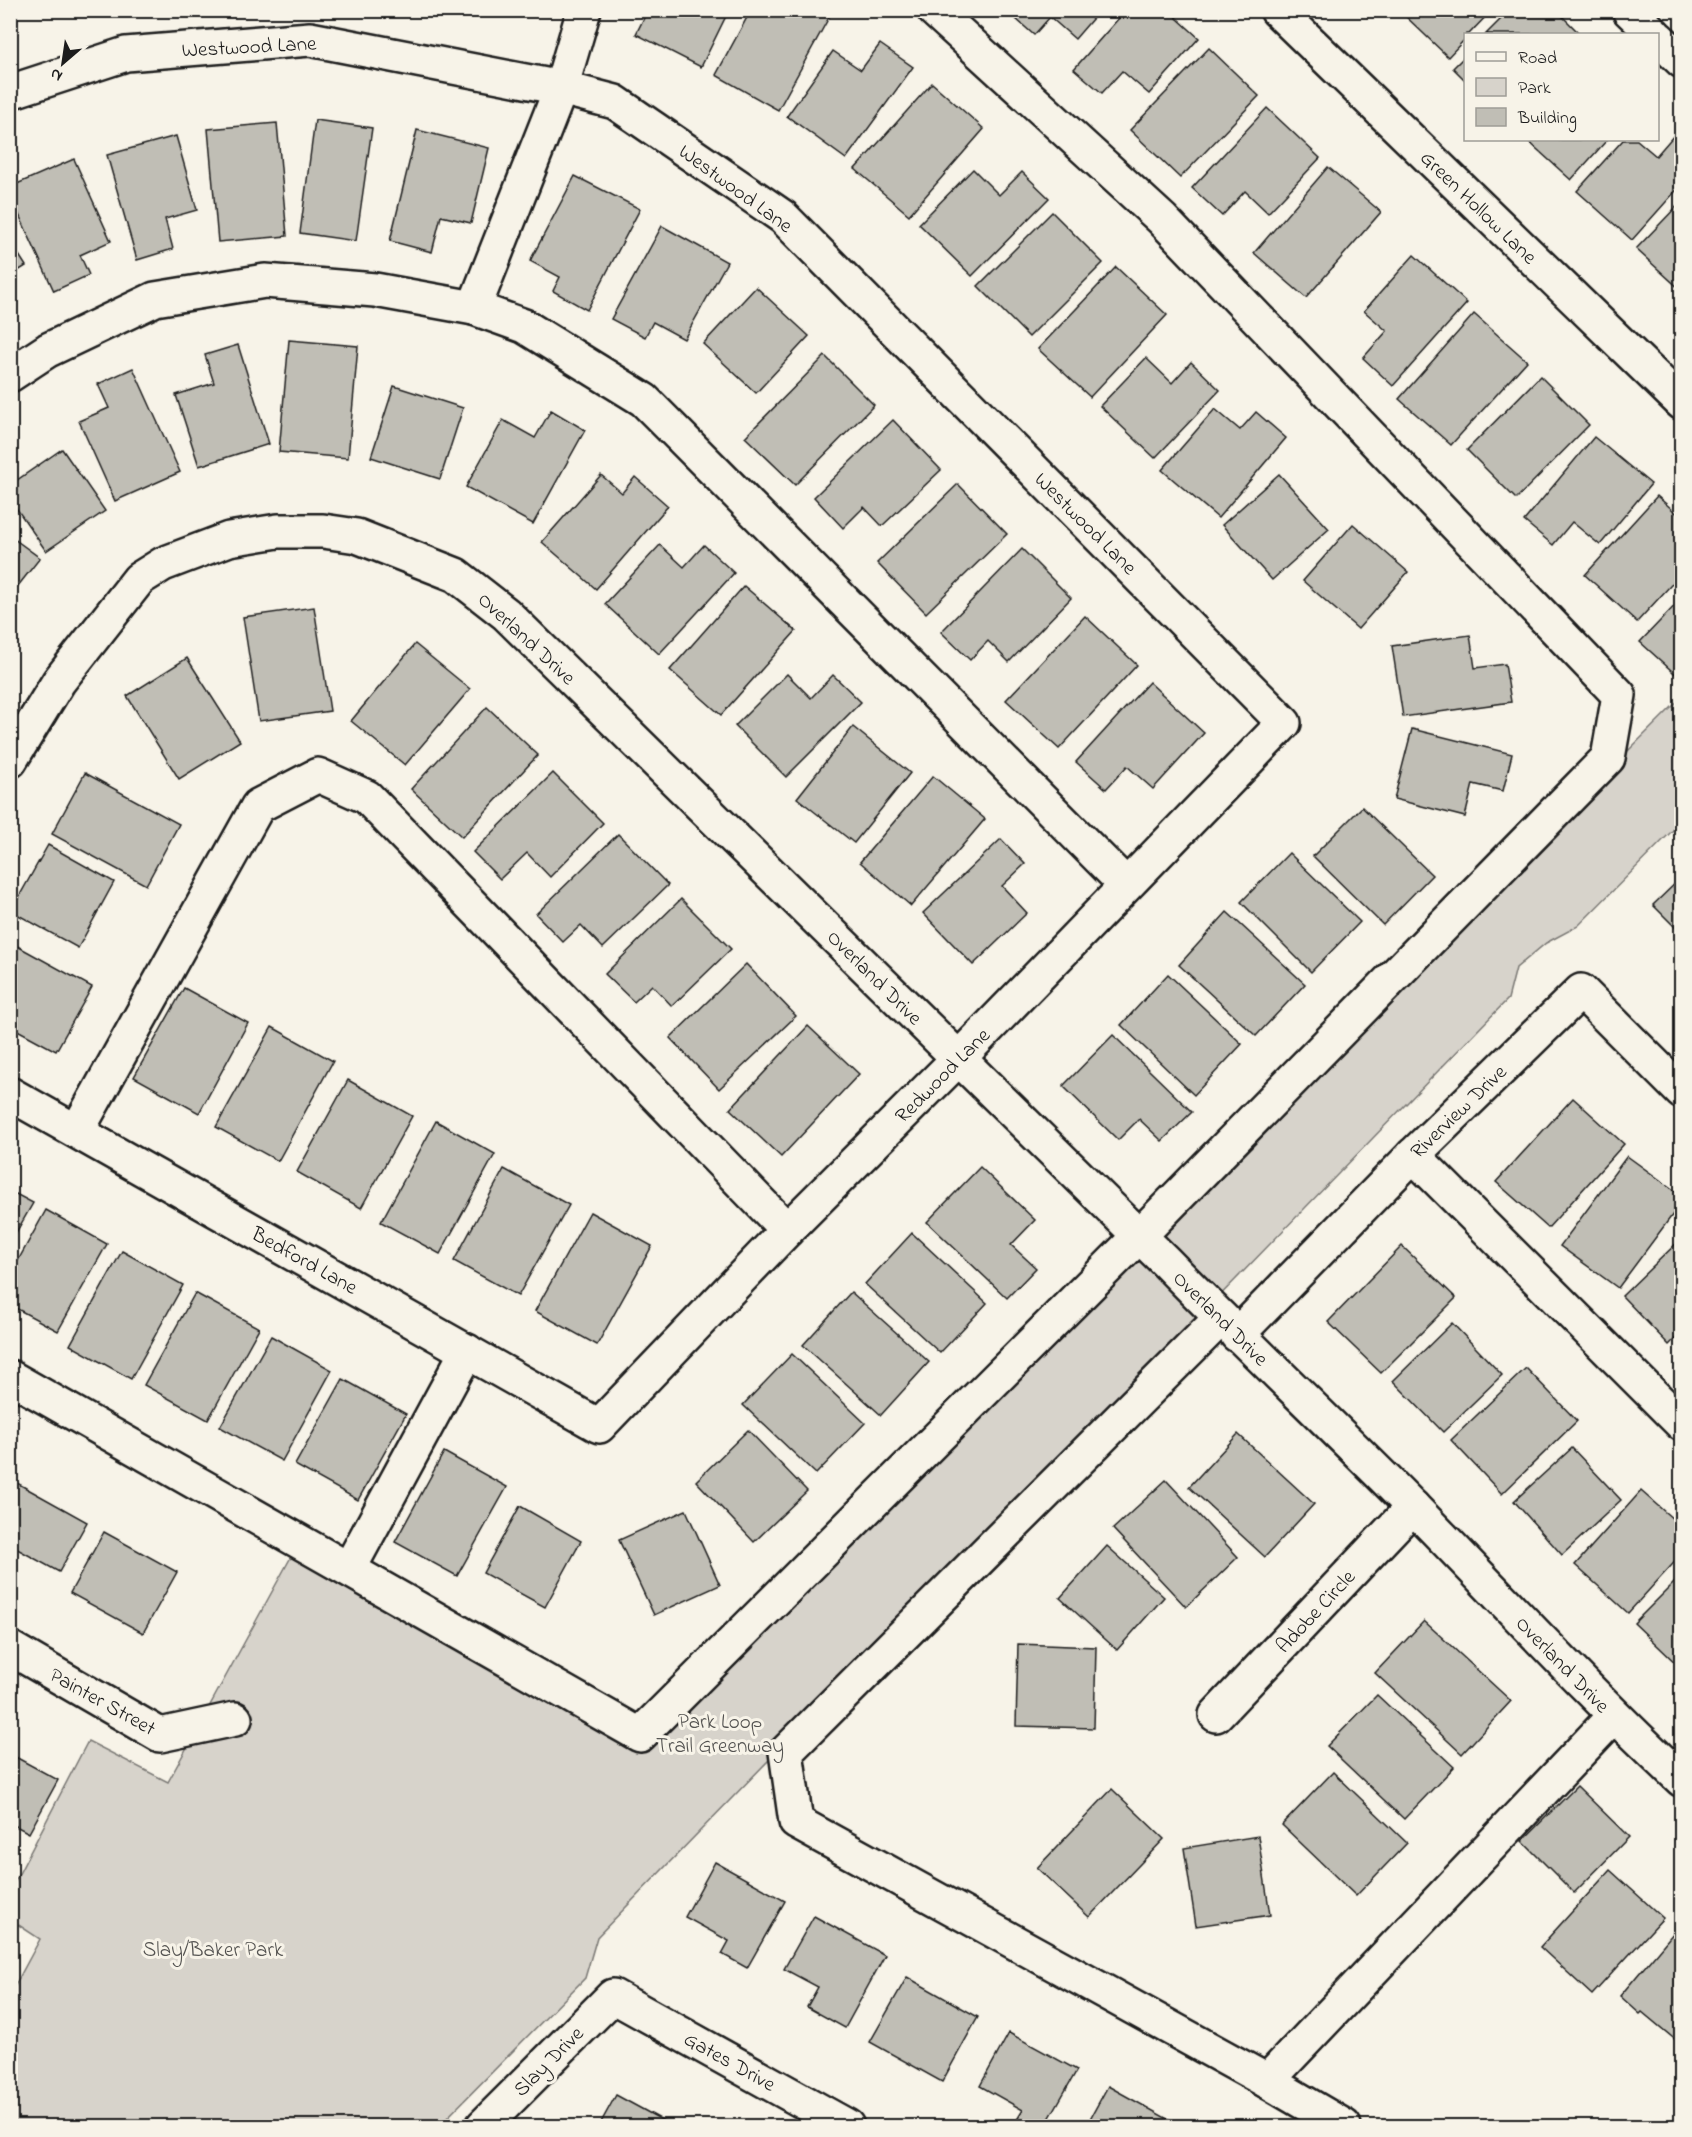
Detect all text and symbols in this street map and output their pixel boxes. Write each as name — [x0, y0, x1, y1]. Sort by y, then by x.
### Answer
street label: Westwood Lane — [181, 29, 318, 67]
north arrow — [33, 33, 93, 93]
legend — [1464, 33, 1659, 141]
text: Road — [1518, 46, 1557, 72]
text: N — [46, 61, 67, 87]
text: Park — [1518, 76, 1551, 102]
text: Building — [1517, 106, 1577, 133]
street label: Westwood Lane — [671, 138, 799, 242]
street label: Green Hollow Lane — [1412, 145, 1543, 273]
street label: Westwood Lane — [1026, 466, 1143, 583]
street label: Overland Drive — [470, 586, 582, 693]
street label: Overland Drive — [819, 924, 929, 1033]
street label: Redwood Lane — [889, 1021, 998, 1131]
street label: Riverview Drive — [1404, 1058, 1515, 1166]
street label: Bedford Lane — [245, 1220, 363, 1304]
street label: Overland Drive — [1165, 1265, 1275, 1374]
street label: Adobe Circle — [1270, 1563, 1364, 1661]
street label: Overland Drive — [1508, 1610, 1616, 1721]
street label: Painter Street — [43, 1661, 161, 1744]
park label: Park Loop Trail Greenway — [656, 1708, 784, 1764]
park label: Slay/Baker Park — [143, 1936, 284, 1968]
street label: Slay Drive — [507, 2020, 593, 2106]
street label: Gates Drive — [678, 2025, 781, 2101]

